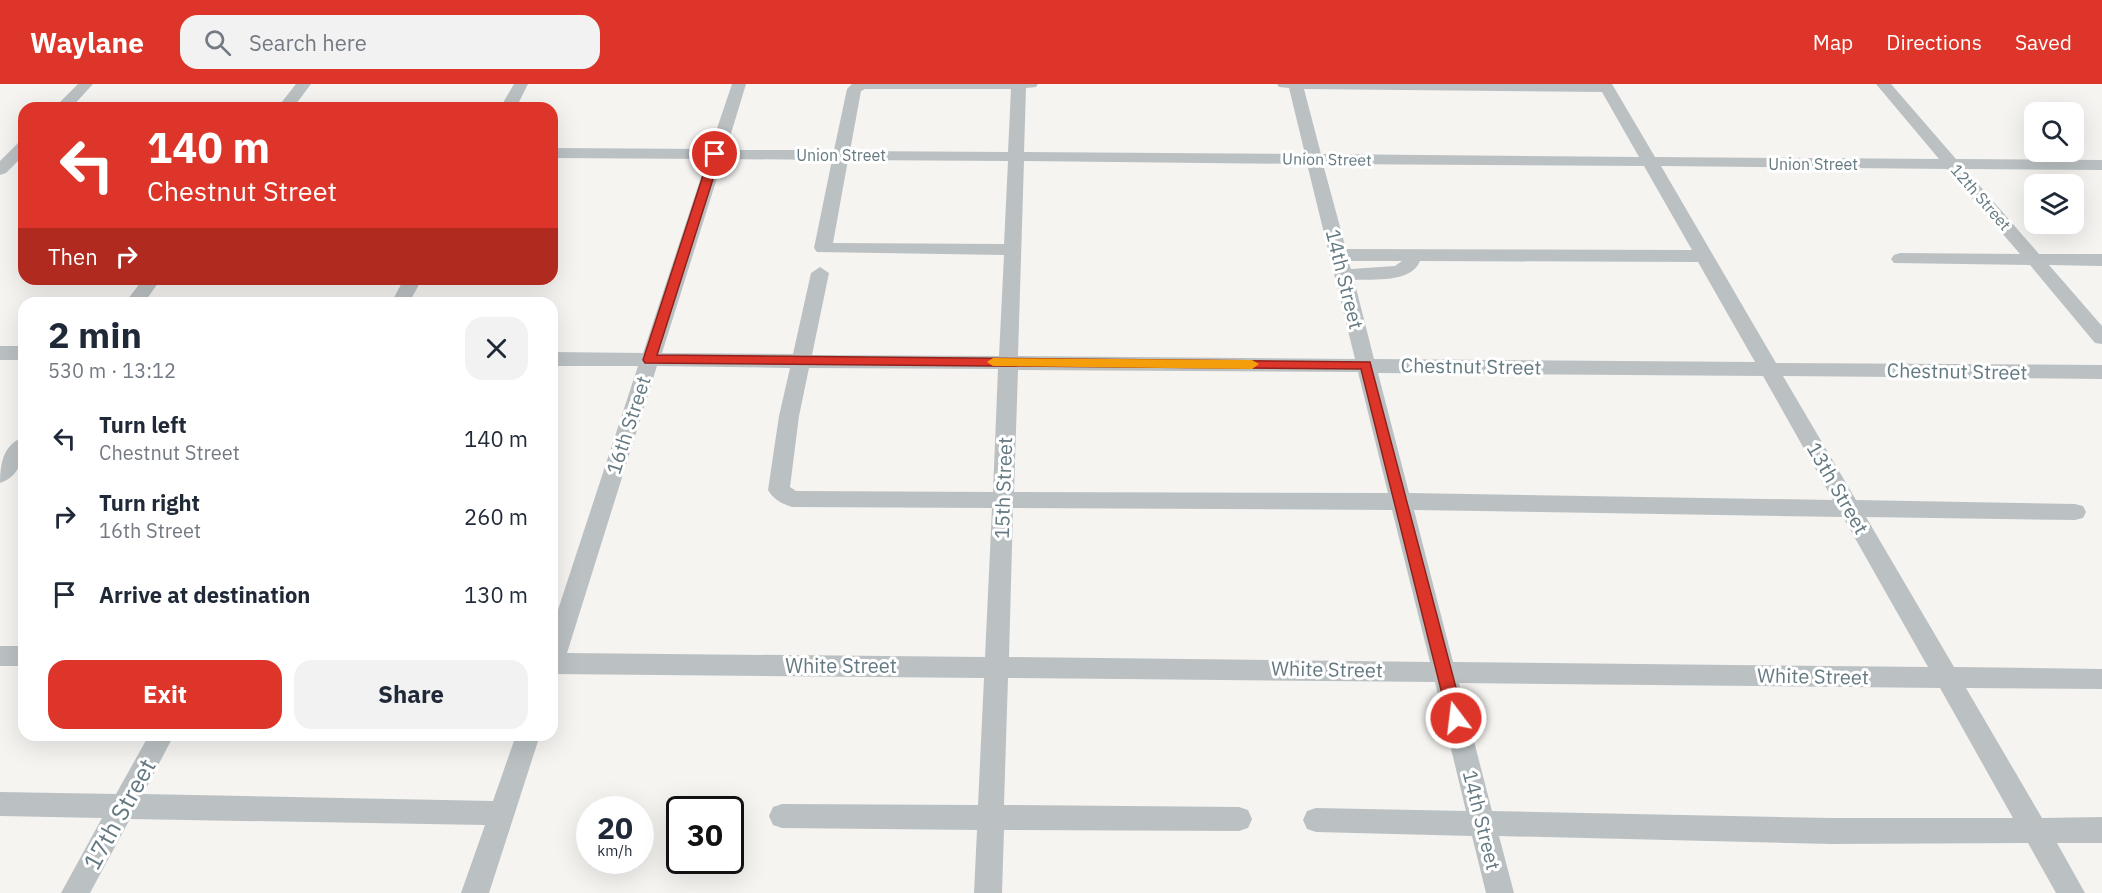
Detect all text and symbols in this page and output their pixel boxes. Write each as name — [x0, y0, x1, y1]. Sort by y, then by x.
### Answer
search box — [180, 15, 600, 69]
text: Waylane — [30, 24, 144, 61]
icon: search — [201, 26, 234, 59]
text: Search here — [249, 28, 367, 57]
text: Map — [1813, 28, 1853, 56]
text: Directions — [1886, 28, 1982, 56]
text: Saved — [2015, 28, 2072, 56]
map controls — [2024, 102, 2084, 234]
button: search — [2024, 102, 2084, 162]
text: 140 m — [147, 120, 270, 175]
icon: left — [48, 126, 126, 204]
pin — [689, 128, 740, 179]
icon: arrive — [698, 137, 731, 170]
street label: Union Street — [796, 145, 886, 165]
street label: Union Street — [1282, 148, 1372, 170]
street label: Union Street — [1768, 154, 1858, 174]
street label: 12th Street — [1947, 160, 2015, 234]
text: Chestnut Street — [147, 173, 337, 208]
button: layers — [2024, 174, 2084, 234]
street label: 14th Street — [1320, 226, 1370, 332]
icon: right — [110, 240, 143, 273]
text: Then — [48, 242, 98, 271]
text: 2 min — [48, 311, 142, 358]
button: close — [465, 317, 528, 380]
street label: Chestnut Street — [1400, 351, 1542, 381]
street label: Chestnut Street — [1886, 356, 2028, 386]
text: 530 m · 13:12 — [48, 357, 176, 384]
street label: 16th Street — [599, 372, 657, 478]
text: Turn left — [99, 410, 187, 439]
icon: left — [48, 422, 81, 455]
text: 140 m — [464, 424, 528, 453]
street label: 15th Street — [988, 437, 1018, 539]
street label: 13th Street — [1801, 437, 1875, 539]
text: Chestnut Street — [99, 439, 240, 466]
text: Turn right — [99, 488, 200, 517]
icon: right — [48, 500, 81, 533]
text: 260 m — [464, 502, 528, 531]
text: 16th Street — [99, 517, 201, 544]
icon: arrive — [48, 578, 81, 611]
text: Arrive at destination — [99, 580, 310, 609]
text: 130 m — [464, 580, 528, 609]
street label: White Street — [785, 652, 897, 679]
street label: White Street — [1271, 655, 1383, 683]
button: Exit — [48, 660, 282, 729]
button: Share — [294, 660, 528, 729]
street label: White Street — [1757, 662, 1869, 690]
position arrow — [1424, 686, 1488, 750]
street label: 17th Street — [75, 753, 163, 875]
street label: 14th Street — [1457, 767, 1507, 873]
speed limit sign: 30 — [666, 796, 744, 874]
text: 20 — [597, 808, 633, 847]
text: km/h — [597, 841, 633, 860]

